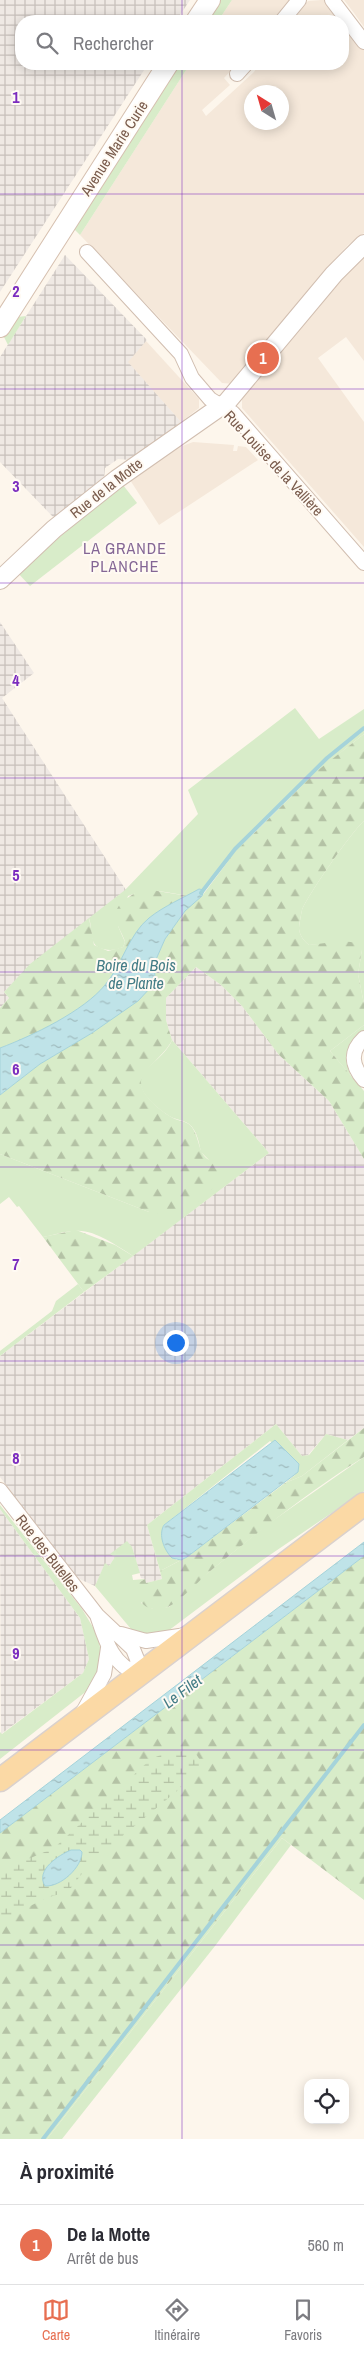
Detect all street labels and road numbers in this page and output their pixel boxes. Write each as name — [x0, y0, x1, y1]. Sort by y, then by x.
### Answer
street label: Avenue Marie Curie — [75, 96, 153, 201]
street label: Rue Louise de la Vallière — [220, 406, 329, 520]
street label: Rue de la Motte — [65, 453, 147, 523]
street label: Rue des Butelles — [11, 1510, 85, 1596]

